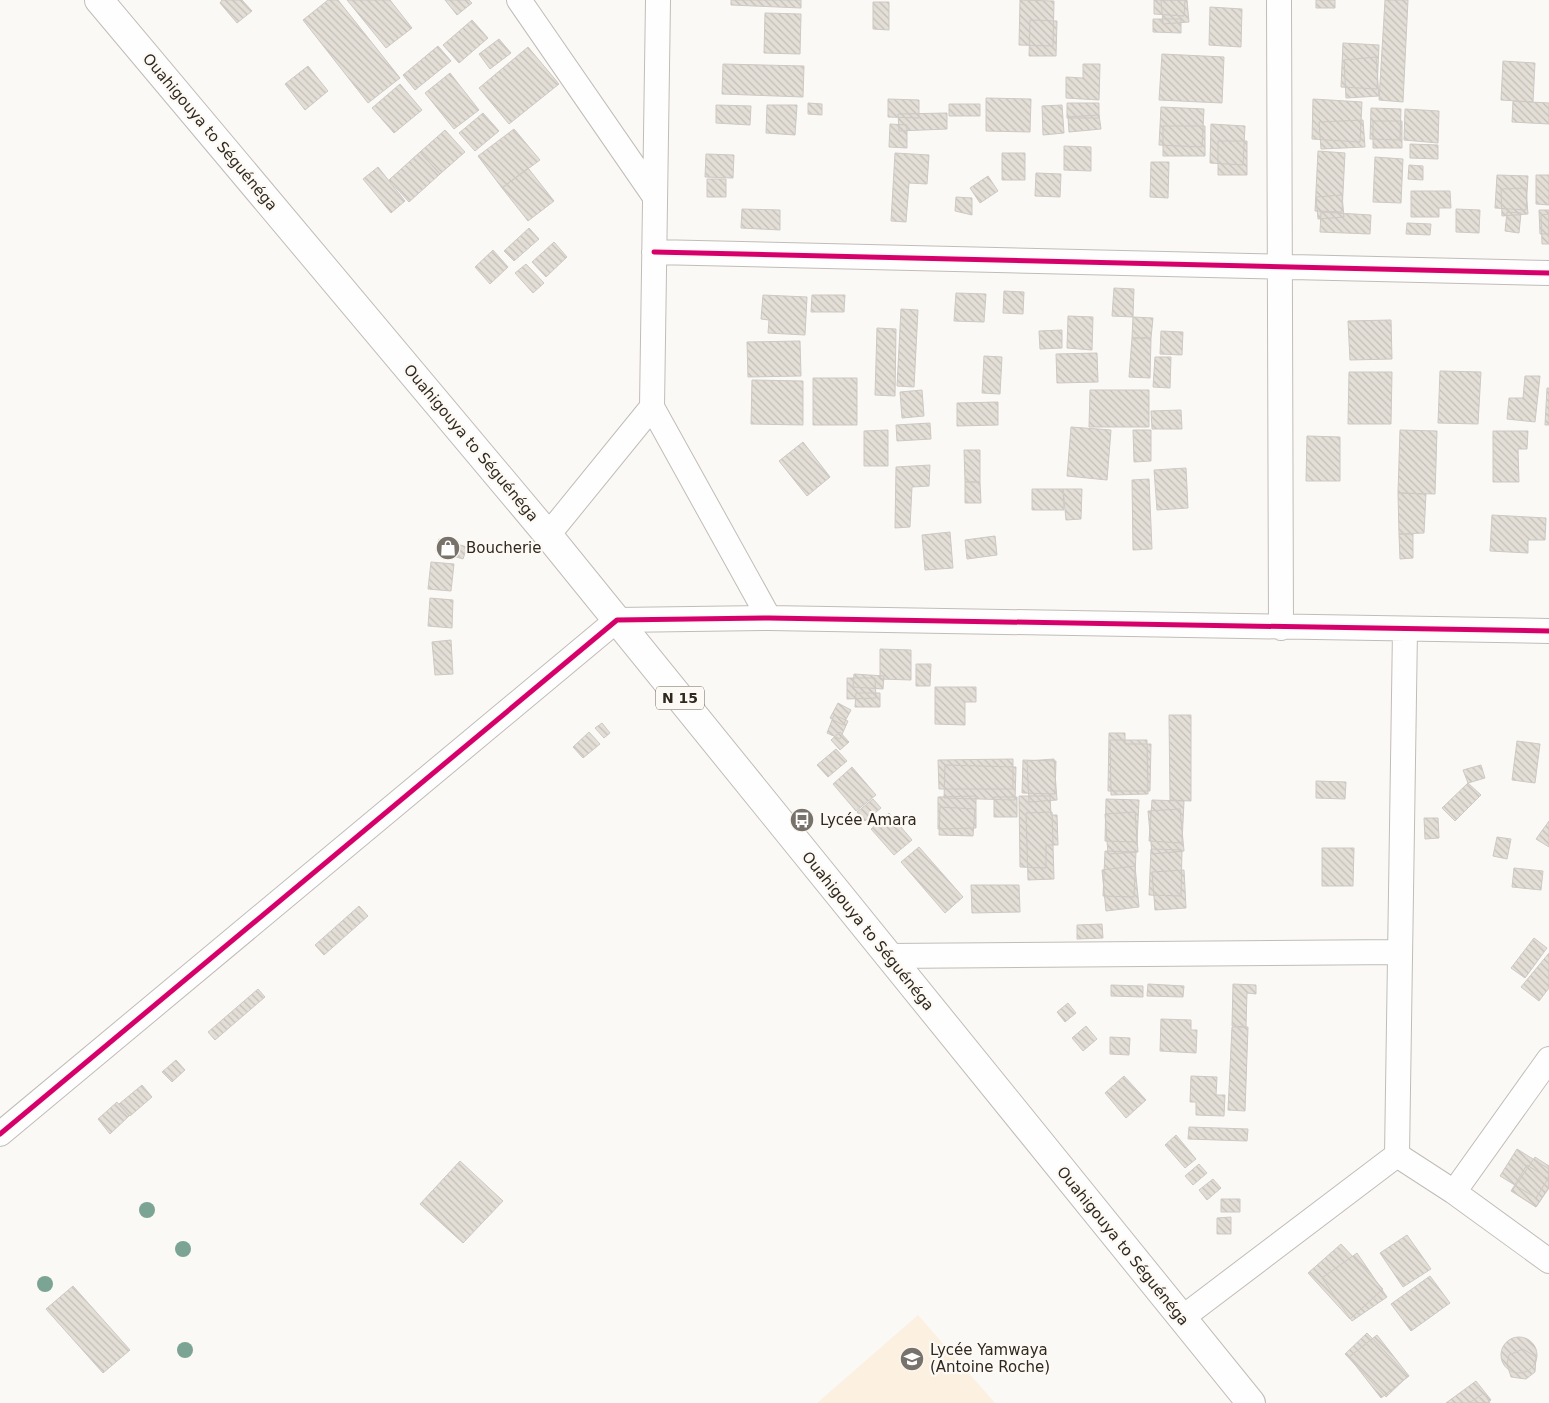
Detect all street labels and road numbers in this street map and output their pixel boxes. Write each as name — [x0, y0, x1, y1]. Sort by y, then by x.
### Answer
street label: Ouahigouya to Séguénéga — [139, 50, 281, 214]
street label: Ouahigouya to Séguénéga — [400, 361, 542, 525]
road number: N 15 — [656, 686, 704, 710]
street label: Ouahigouya to Séguénéga — [798, 848, 938, 1014]
street label: Ouahigouya to Séguénéga — [1053, 1163, 1193, 1329]

